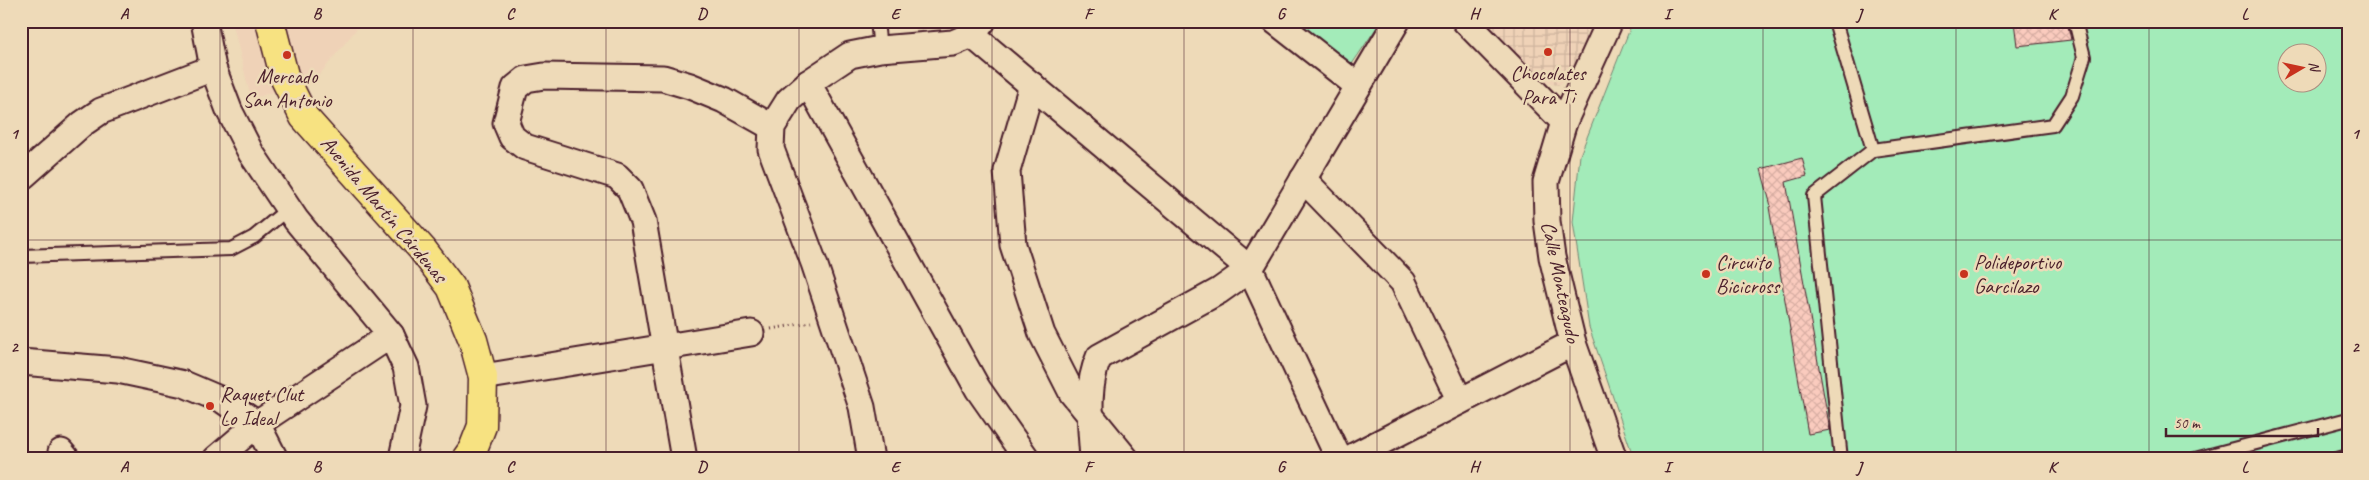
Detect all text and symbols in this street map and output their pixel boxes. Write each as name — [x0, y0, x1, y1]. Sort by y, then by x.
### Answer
text: A — [120, 4, 130, 24]
text: B — [313, 4, 323, 24]
text: C — [506, 4, 516, 24]
text: D — [697, 4, 708, 24]
text: E — [891, 4, 902, 24]
text: F — [1084, 4, 1095, 24]
text: G — [1277, 4, 1287, 24]
text: H — [1469, 4, 1481, 24]
text: I — [1664, 4, 1674, 24]
text: J — [1855, 4, 1864, 24]
text: K — [2048, 4, 2060, 24]
text: L — [2242, 4, 2250, 24]
north arrow — [2276, 42, 2326, 92]
marker: Chocolates Para Ti — [1542, 46, 1554, 58]
marker: Mercado San Antonio — [281, 49, 293, 61]
place label: Chocolates Para Ti — [1511, 60, 1587, 110]
text: N — [2305, 60, 2324, 74]
place label: Mercado San Antonio — [243, 63, 333, 113]
text: 1 — [10, 124, 19, 144]
text: 1 — [2351, 124, 2360, 144]
street label: Avenida Martín Cárdenas — [315, 130, 454, 289]
street label: Calle Monteagudo — [1535, 219, 1587, 346]
place label: Circuito Bicicross — [1716, 249, 1781, 299]
place label: Polideportivo Garcilazo — [1974, 249, 2063, 299]
marker: Circuito Bicicross — [1700, 268, 1712, 280]
marker: Polideportivo Garcilazo — [1958, 268, 1970, 280]
text: 2 — [10, 337, 19, 357]
text: 2 — [2351, 337, 2360, 357]
place label: Raquet Clut Lo Ideal — [220, 381, 305, 431]
marker: Raquet Clut Lo Ideal — [204, 400, 216, 412]
scale bar — [2166, 405, 2319, 437]
text: 50 m — [2174, 414, 2201, 433]
text: A — [120, 457, 130, 477]
text: B — [313, 457, 323, 477]
text: C — [506, 457, 516, 477]
text: D — [697, 457, 708, 477]
text: E — [891, 457, 902, 477]
text: F — [1084, 457, 1095, 477]
text: G — [1277, 457, 1287, 477]
text: H — [1469, 457, 1481, 477]
text: I — [1664, 457, 1674, 477]
text: J — [1855, 457, 1864, 477]
text: K — [2048, 457, 2060, 477]
text: L — [2242, 457, 2250, 477]

